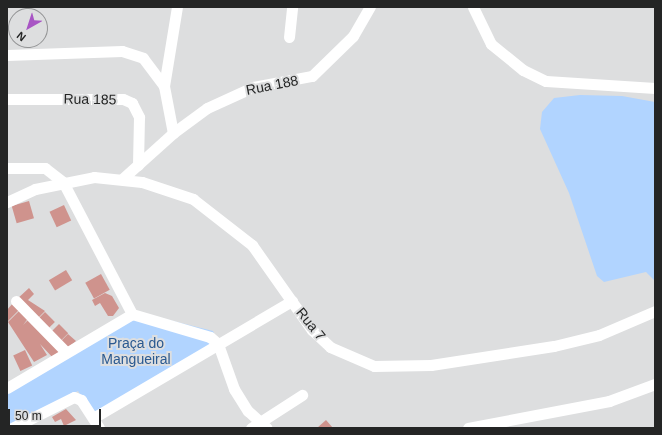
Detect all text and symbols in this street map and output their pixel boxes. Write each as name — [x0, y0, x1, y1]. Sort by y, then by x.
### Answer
north arrow — [8, 8, 48, 48]
text: N — [14, 29, 28, 44]
street label: Rua 188 — [244, 72, 300, 98]
street label: Rua 185 — [63, 90, 117, 108]
street label: Rua 7 — [293, 304, 329, 344]
park label: Praça do Mangueiral — [101, 335, 171, 368]
scale bar — [10, 401, 103, 427]
text: 50 m — [15, 409, 42, 423]

